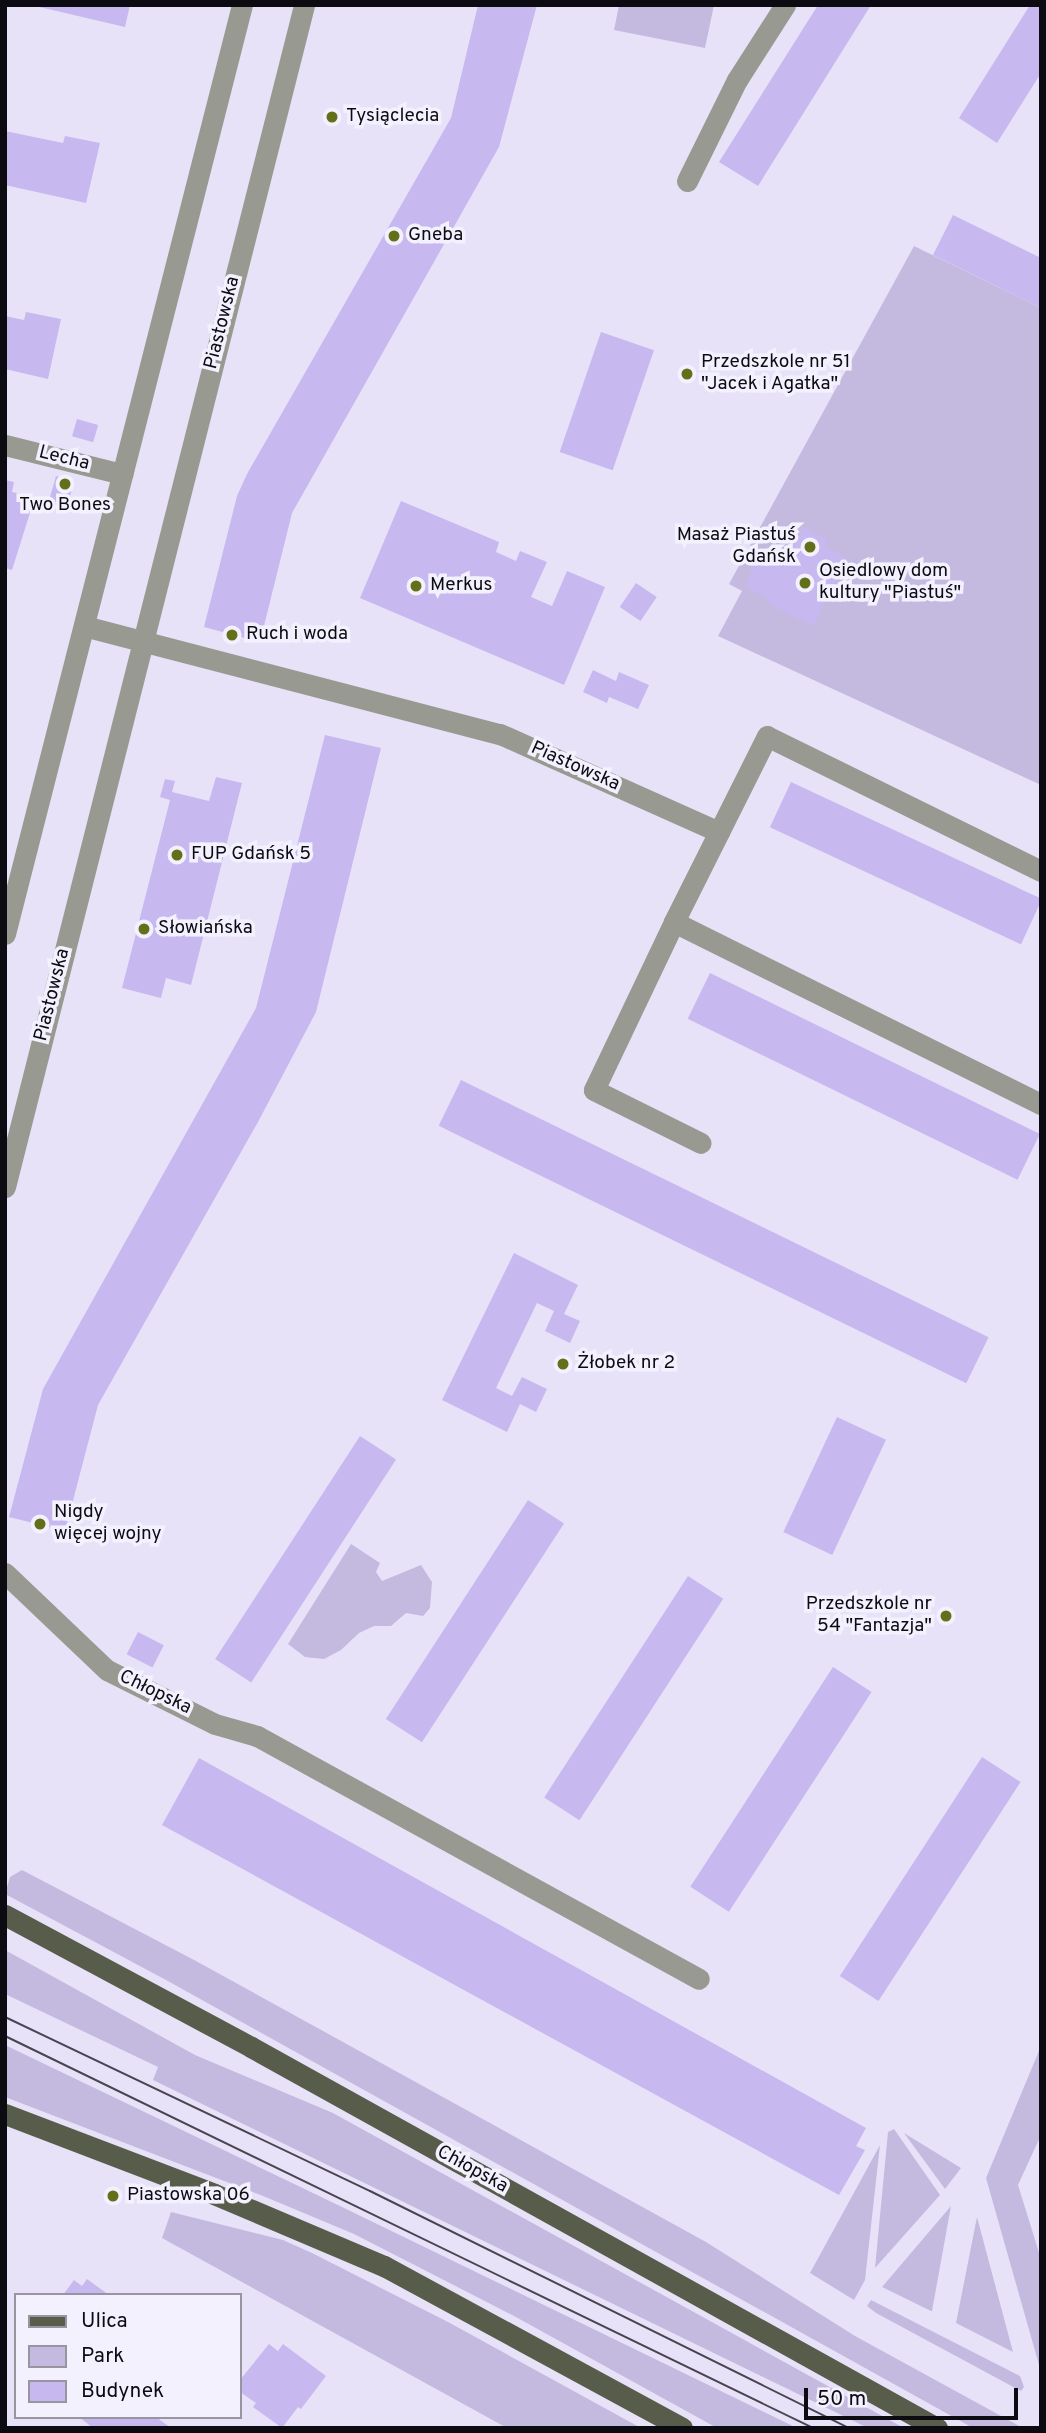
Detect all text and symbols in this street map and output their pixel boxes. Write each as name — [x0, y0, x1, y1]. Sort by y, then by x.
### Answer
place label: Tysiąclecia — [346, 106, 439, 128]
marker: Tysiąclecia — [324, 109, 340, 125]
place label: Gneba — [408, 225, 463, 247]
marker: Gneba — [386, 228, 402, 244]
street label: Piastowska — [200, 274, 246, 372]
place label: Przedszkole nr 51 "Jacek i Agatka" — [701, 352, 851, 396]
marker: Przedszkole nr 51 "Jacek i Agatka" — [679, 366, 695, 382]
street label: Lecha — [36, 442, 92, 476]
marker: Two Bones — [57, 476, 73, 492]
place label: Two Bones — [19, 495, 111, 517]
place label: Masaż Piastuś Gdańsk — [677, 525, 796, 569]
marker: Masaż Piastuś Gdańsk — [802, 539, 818, 555]
place label: Osiedlowy dom kultury "Piastuś" — [819, 561, 961, 605]
place label: Merkus — [430, 575, 492, 597]
marker: Osiedlowy dom kultury "Piastuś" — [797, 575, 813, 591]
marker: Merkus — [408, 578, 424, 594]
place label: Ruch i woda — [246, 624, 348, 646]
marker: Ruch i woda — [224, 627, 240, 643]
street label: Piastowska — [527, 737, 623, 797]
place label: FUP Gdańsk 5 — [191, 844, 311, 866]
marker: FUP Gdańsk 5 — [169, 847, 185, 863]
place label: Słowiańska — [158, 918, 253, 940]
marker: Słowiańska — [136, 921, 152, 937]
street label: Piastowska — [30, 946, 76, 1044]
place label: Żłobek nr 2 — [577, 1353, 675, 1375]
marker: Żłobek nr 2 — [555, 1356, 571, 1372]
place label: Nigdy więcej wojny — [54, 1502, 162, 1546]
marker: Nigdy więcej wojny — [32, 1516, 48, 1532]
place label: Przedszkole nr 54 "Fantazja" — [806, 1594, 932, 1638]
marker: Przedszkole nr 54 "Fantazja" — [938, 1608, 954, 1624]
street label: Chłopska — [115, 1666, 195, 1720]
street label: Chłopska — [433, 2141, 511, 2199]
place label: Piastowska 06 — [127, 2185, 250, 2207]
marker: Piastowska 06 — [105, 2188, 121, 2204]
legend — [14, 2293, 242, 2419]
text: Ulica — [81, 2308, 128, 2335]
text: Park — [81, 2343, 124, 2370]
scale bar — [808, 2374, 1021, 2418]
text: Budynek — [81, 2378, 164, 2405]
text: 50 m — [817, 2386, 866, 2413]

